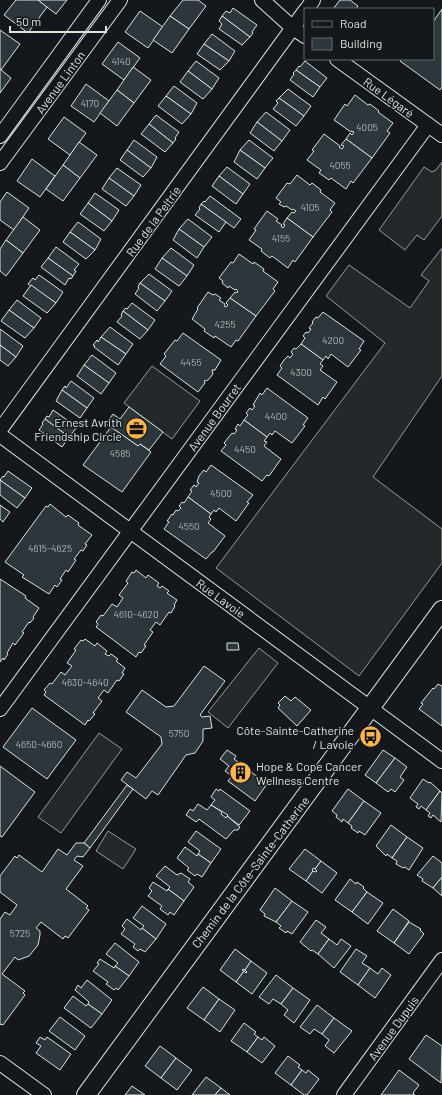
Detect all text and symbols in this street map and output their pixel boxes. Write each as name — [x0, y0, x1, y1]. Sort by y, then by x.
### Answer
scale bar — [10, 8, 106, 34]
legend — [304, 8, 434, 60]
text: 50 m — [16, 14, 41, 28]
text: Road — [340, 16, 367, 30]
text: Building — [340, 36, 382, 50]
street label: Avenue Linton — [33, 48, 87, 116]
house number: 4140 — [111, 55, 131, 67]
street label: Rue Légaré — [361, 74, 417, 120]
house number: 4170 — [81, 97, 99, 109]
house number: 4005 — [356, 121, 378, 133]
house number: 4055 — [329, 159, 351, 171]
street label: Rue de la Peltrie — [123, 183, 183, 259]
house number: 4105 — [301, 201, 319, 213]
house number: 4155 — [272, 232, 290, 244]
house number: 4255 — [214, 318, 236, 330]
house number: 4200 — [322, 334, 344, 346]
house number: 4455 — [180, 356, 202, 368]
house number: 4300 — [290, 366, 312, 378]
street label: Avenue Bourret — [185, 380, 243, 454]
house number: 4400 — [265, 410, 287, 422]
place label: Ernest Avrith Friendship Circle — [34, 415, 122, 443]
office icon: Ernest Avrith Friendship Circle — [124, 416, 150, 442]
house number: 4450 — [234, 443, 256, 455]
house number: 4585 — [110, 447, 131, 459]
house number: 4500 — [210, 487, 232, 499]
house number: 4550 — [178, 520, 200, 532]
house number: 4615-4625 — [28, 542, 72, 554]
street label: Rue Lavoie — [194, 576, 248, 620]
house number: 4610-4620 — [113, 608, 159, 620]
house number: 4630-4640 — [61, 676, 109, 688]
place label: Côte-Sainte-Catherine / Lavoie — [236, 723, 354, 751]
bus stop icon: Côte-Sainte-Catherine / Lavoie — [357, 724, 383, 750]
house number: 5750 — [169, 727, 189, 739]
house number: 4650-4660 — [16, 738, 62, 750]
place label: Hope & Cope Cancer Wellness Centre — [256, 759, 362, 787]
building icon: Hope & Cope Cancer Wellness Centre — [228, 760, 254, 786]
street label: Chemin de la Côte-Sainte-Catherine — [188, 793, 312, 951]
house number: 5725 — [10, 927, 30, 939]
street label: Avenue Dupuis — [365, 993, 421, 1063]

